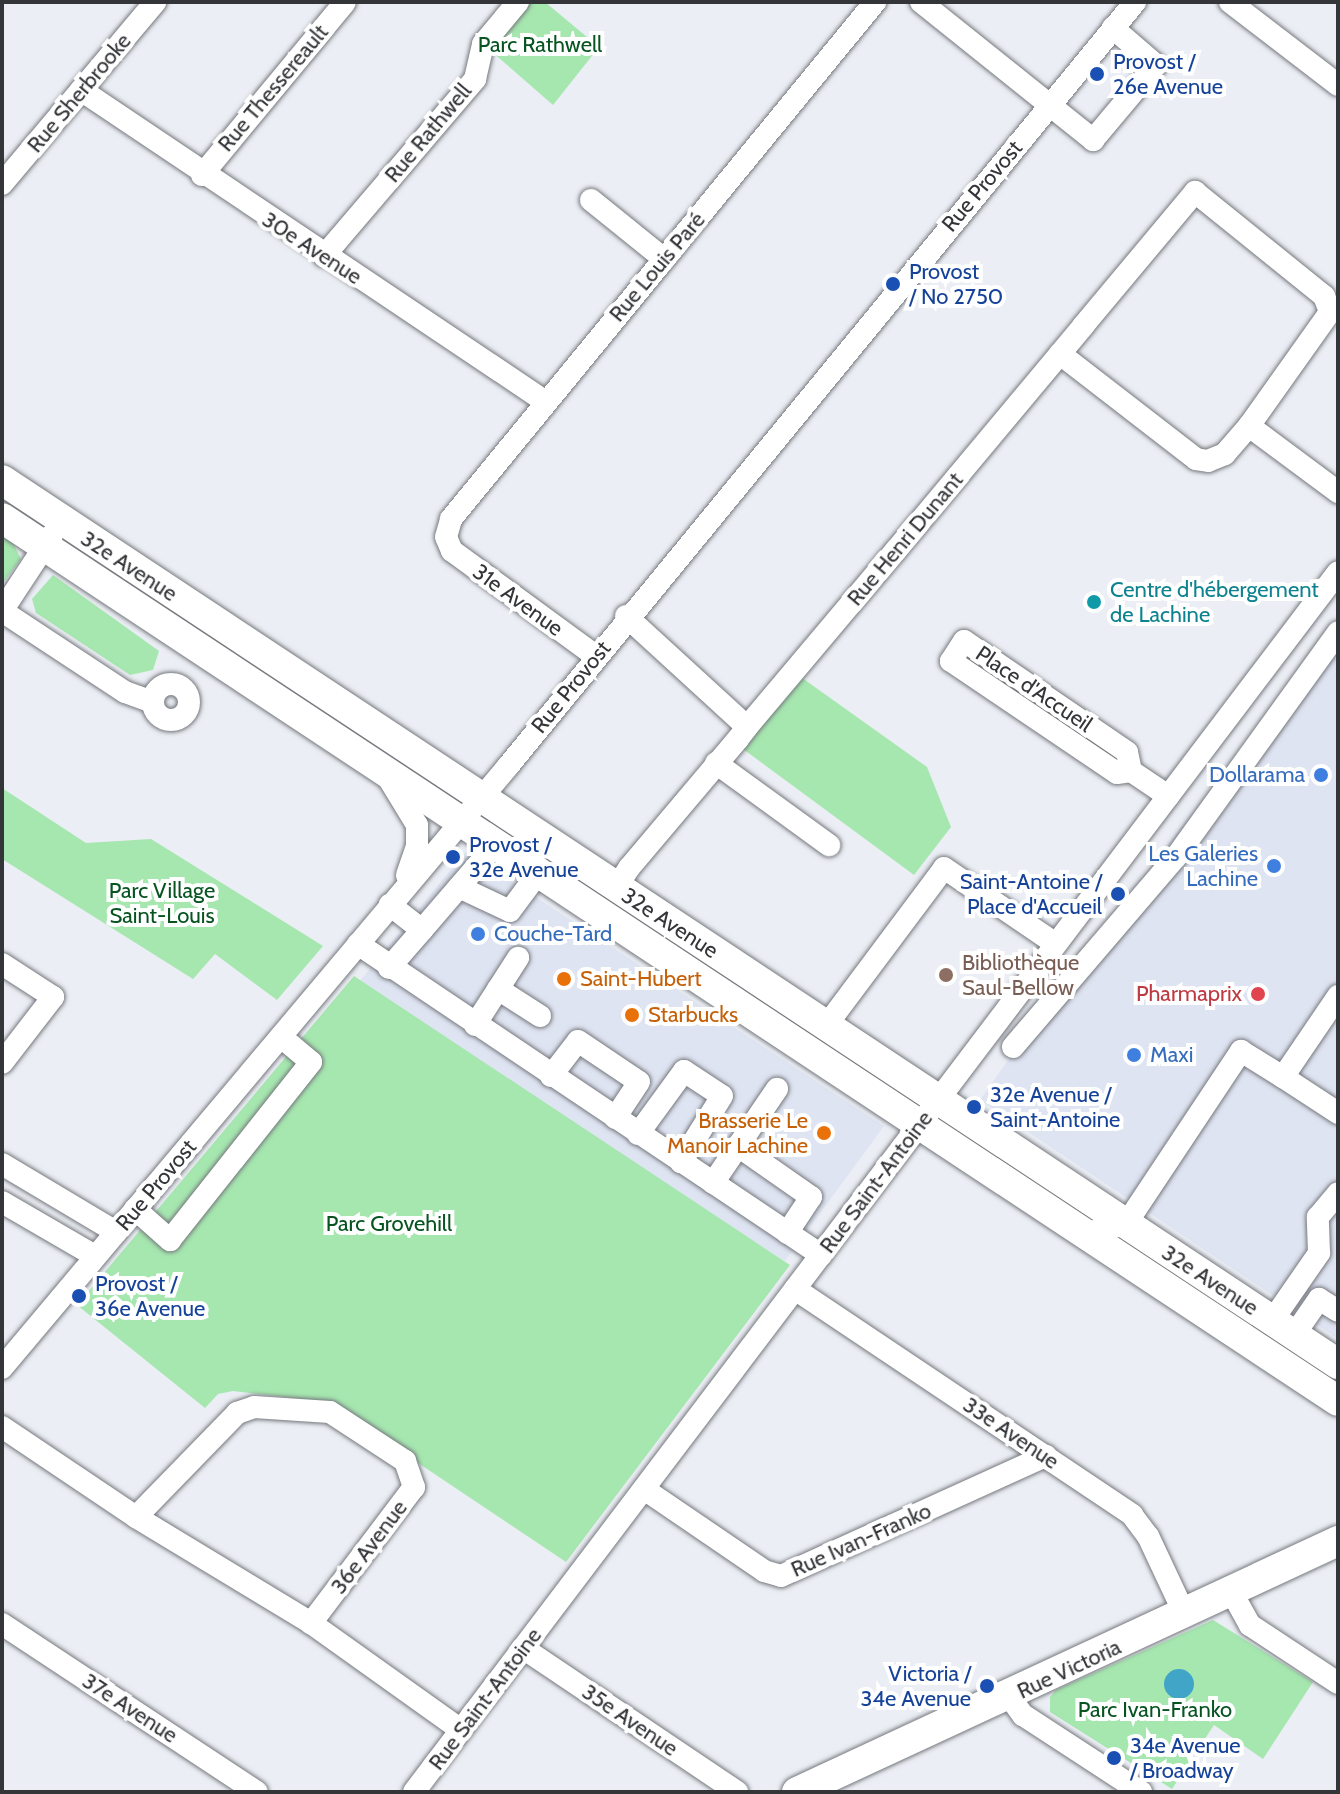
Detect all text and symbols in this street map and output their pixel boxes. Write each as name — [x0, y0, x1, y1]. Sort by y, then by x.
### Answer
street label: Rue Thessereault — [212, 19, 334, 157]
street label: Rue Sherbrooke — [22, 28, 136, 158]
park label: Parc Rathwell — [478, 32, 602, 58]
place label: Provost / 26e Avenue — [1113, 48, 1223, 100]
marker: Provost / 26e Avenue — [1088, 65, 1106, 83]
street label: Rue Rathwell — [379, 78, 477, 188]
street label: Rue Provost — [936, 135, 1028, 237]
street label: 30e Avenue — [257, 206, 367, 290]
street label: Rue Louis Paré — [604, 207, 710, 327]
place label: Provost / No 2750 — [909, 258, 1003, 310]
marker: Provost / No 2750 — [884, 275, 902, 293]
street label: Rue Henri Dunant — [842, 467, 968, 611]
street label: 32e Avenue — [76, 525, 182, 607]
street label: 31e Avenue — [468, 558, 568, 642]
place label: Centre d'hébergement de Lachine — [1110, 576, 1319, 628]
marker: Centre d'hébergement de Lachine — [1085, 593, 1103, 611]
street label: Rue Provost — [526, 636, 616, 738]
street label: Place d'Accueil — [971, 640, 1097, 738]
place label: Dollarama — [1209, 762, 1305, 788]
marker: Dollarama — [1312, 766, 1330, 784]
place label: Provost / 32e Avenue — [469, 831, 578, 882]
place label: Les Galeries Lachine — [1148, 840, 1258, 892]
marker: Provost / 32e Avenue — [444, 848, 462, 866]
marker: Les Galeries Lachine — [1265, 857, 1283, 875]
place label: Saint-Antoine / Place d'Accueil — [960, 868, 1102, 920]
park label: Parc Village Saint-Louis — [109, 877, 215, 928]
street label: 32e Avenue — [617, 882, 723, 964]
marker: Saint-Antoine / Place d'Accueil — [1109, 885, 1127, 903]
place label: Couche-Tard — [494, 921, 612, 947]
marker: Couche-Tard — [469, 925, 487, 943]
place label: Bibliothèque Saul-Bellow — [962, 949, 1079, 1000]
place label: Saint-Hubert — [580, 966, 702, 992]
marker: Bibliothèque Saul-Bellow — [937, 966, 955, 984]
marker: Saint-Hubert — [555, 970, 573, 988]
place label: Pharmaprix — [1136, 981, 1242, 1007]
marker: Pharmaprix — [1249, 985, 1267, 1003]
place label: Starbucks — [648, 1002, 738, 1028]
marker: Starbucks — [623, 1006, 641, 1024]
place label: Maxi — [1150, 1042, 1193, 1068]
marker: Maxi — [1125, 1046, 1143, 1064]
place label: 32e Avenue / Saint-Antoine — [990, 1081, 1120, 1132]
marker: 32e Avenue / Saint-Antoine — [965, 1098, 983, 1116]
street label: Rue Saint-Antoine — [814, 1106, 938, 1258]
place label: Brasserie Le Manoir Lachine — [667, 1107, 808, 1158]
marker: Brasserie Le Manoir Lachine — [815, 1124, 833, 1142]
street label: Rue Provost — [110, 1134, 202, 1236]
park label: Parc Grovehill — [326, 1211, 452, 1237]
street label: 32e Avenue — [1157, 1239, 1263, 1321]
place label: Provost / 36e Avenue — [95, 1270, 205, 1322]
marker: Provost / 36e Avenue — [70, 1287, 88, 1305]
street label: 33e Avenue — [958, 1391, 1064, 1475]
street label: 36e Avenue — [325, 1495, 413, 1599]
street label: Rue Ivan-Franko — [787, 1497, 935, 1583]
street label: Rue Saint-Antoine — [423, 1623, 547, 1775]
street label: Rue Victoria — [1013, 1633, 1125, 1705]
place label: Victoria / 34e Avenue — [860, 1660, 971, 1712]
street label: 37e Avenue — [77, 1667, 183, 1749]
marker: Victoria / 34e Avenue — [978, 1677, 996, 1695]
street label: 35e Avenue — [577, 1678, 683, 1762]
park label: Parc Ivan-Franko — [1078, 1697, 1232, 1723]
place label: 34e Avenue / Broadway — [1130, 1732, 1241, 1784]
marker: 34e Avenue / Broadway — [1105, 1749, 1123, 1767]

